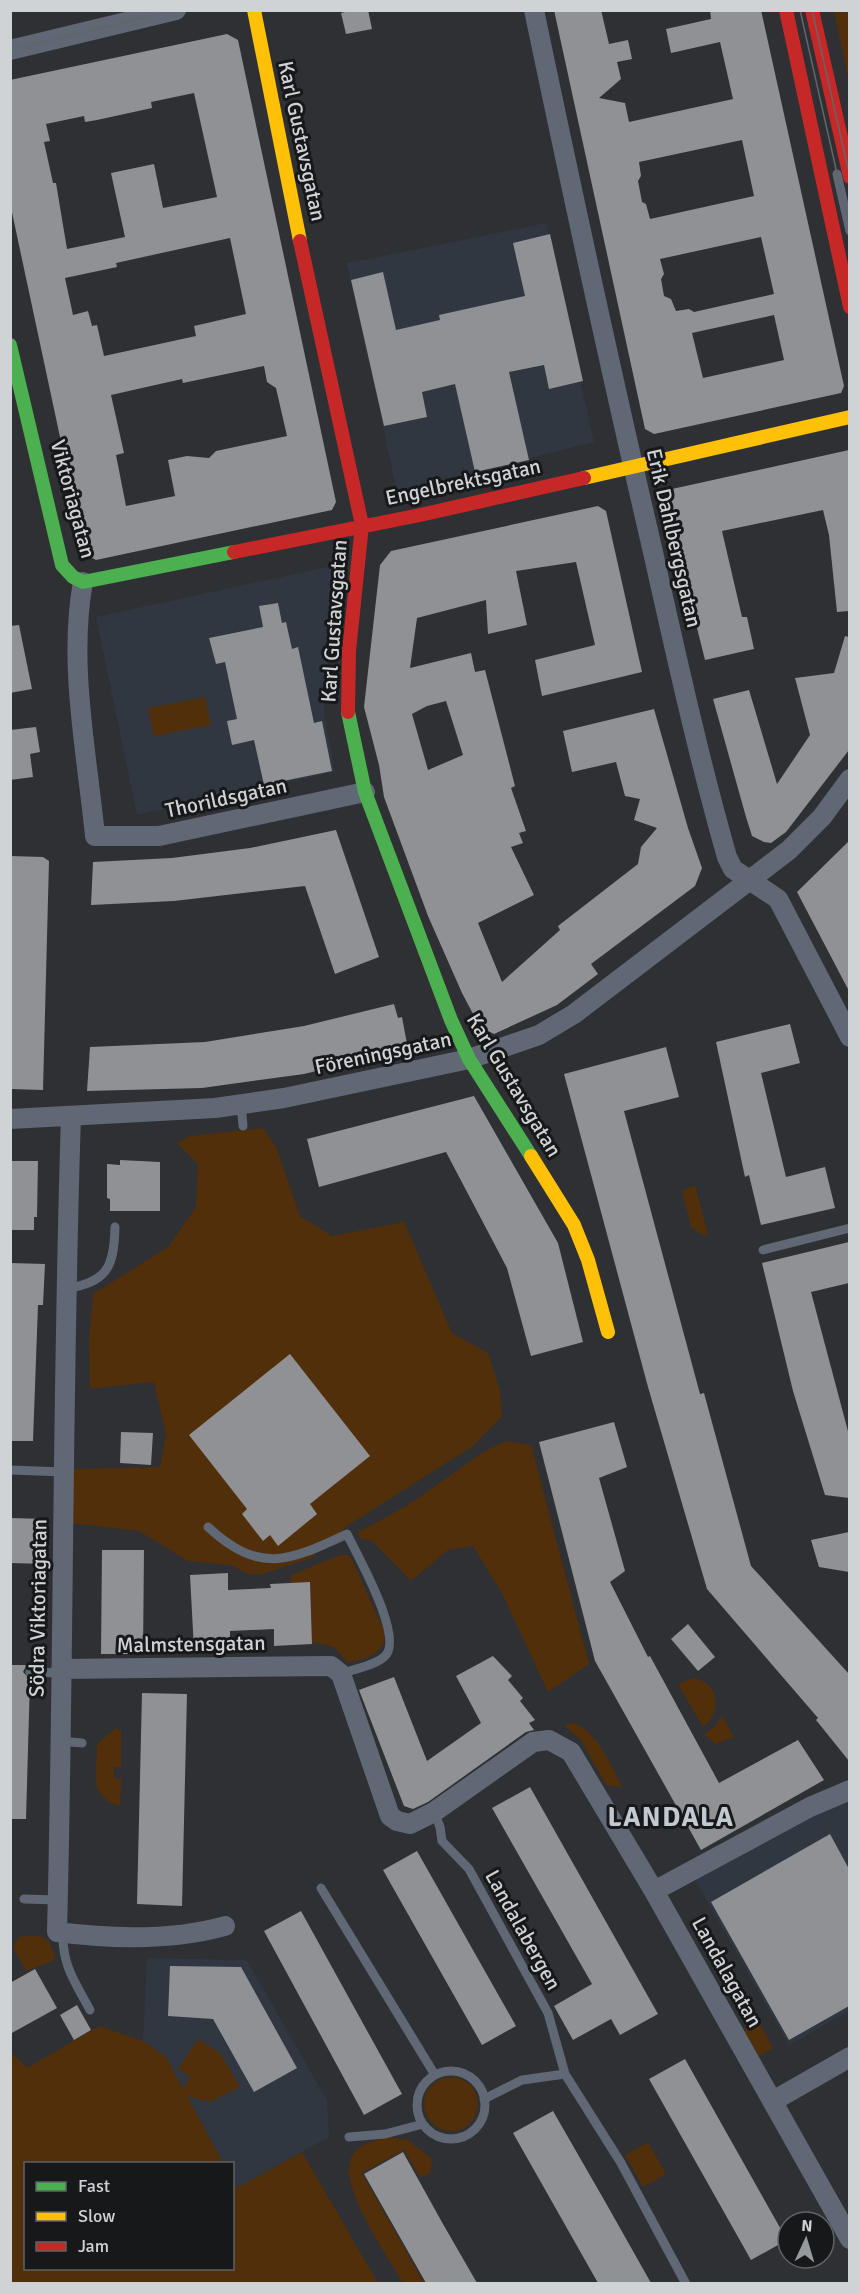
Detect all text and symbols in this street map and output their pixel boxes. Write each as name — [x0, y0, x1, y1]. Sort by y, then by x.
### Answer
street label: Karl Gustavsgatan — [272, 58, 332, 224]
street label: Viktoriagatan — [45, 437, 101, 561]
street label: Erik Dahlbergsgatan — [641, 446, 707, 630]
street label: Engelbrektsgatan — [383, 453, 543, 511]
street label: Karl Gustavsgatan — [315, 539, 353, 703]
street label: Thorildsgatan — [163, 772, 289, 824]
street label: Karl Gustavsgatan — [461, 1008, 567, 1162]
street label: Föreningsgatan — [312, 1026, 454, 1080]
street label: Södra Viktoriagatan — [23, 1519, 53, 1697]
street label: Malmstensgatan — [116, 1630, 266, 1658]
district label: LANDALA — [608, 1801, 734, 1834]
street label: Landalabergen — [479, 1865, 567, 1995]
street label: Landalagatan — [686, 1912, 768, 2032]
legend — [24, 2162, 234, 2270]
text: Fast — [78, 2175, 110, 2197]
text: Slow — [78, 2205, 115, 2227]
north arrow — [776, 2210, 836, 2270]
text: N — [801, 2216, 813, 2236]
text: Jam — [78, 2235, 109, 2257]

